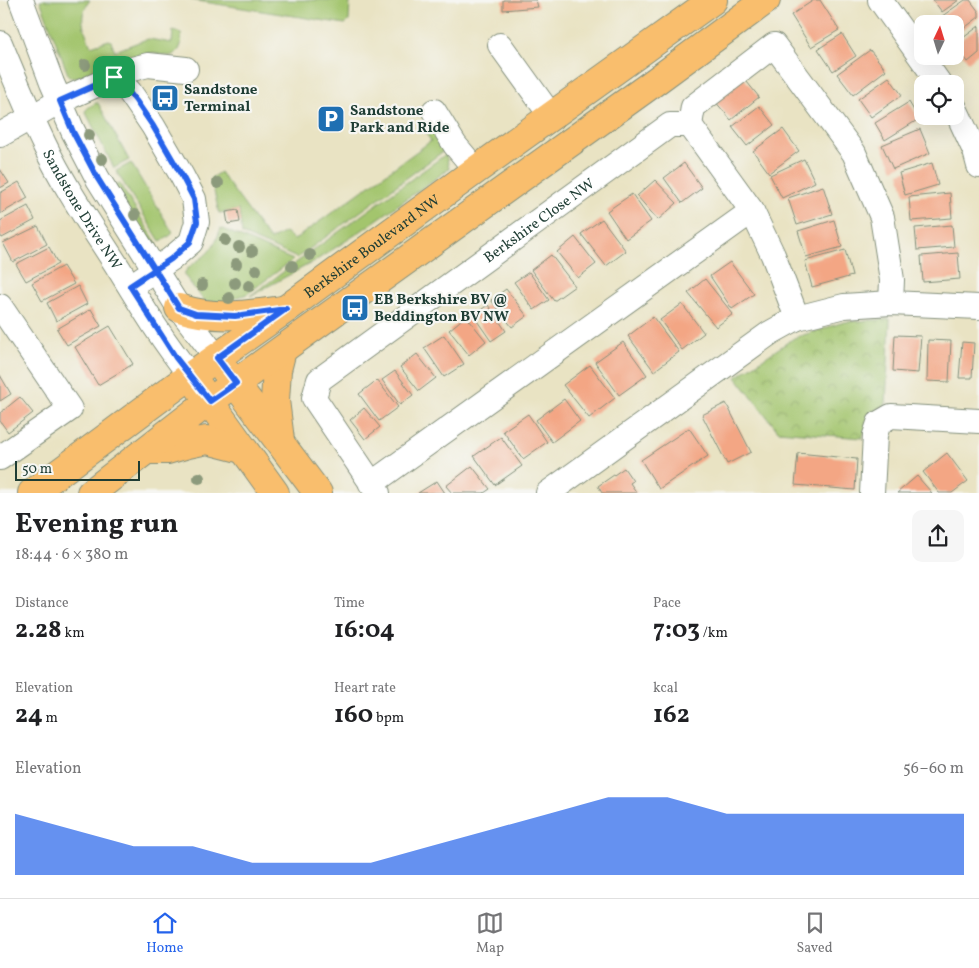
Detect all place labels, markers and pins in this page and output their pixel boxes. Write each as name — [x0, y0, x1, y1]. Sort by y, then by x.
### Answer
pin — [93, 56, 135, 98]
place label: Sandstone Terminal — [184, 80, 258, 118]
bus stop icon: Sandstone Terminal — [150, 83, 180, 113]
place label: Sandstone Park and Ride — [350, 101, 450, 139]
parking icon: Sandstone Park and Ride — [316, 104, 346, 134]
place label: EB Berkshire BV @ Beddington BV NW — [374, 290, 509, 328]
bus stop icon: EB Berkshire BV @ Beddington BV NW — [340, 293, 370, 323]

